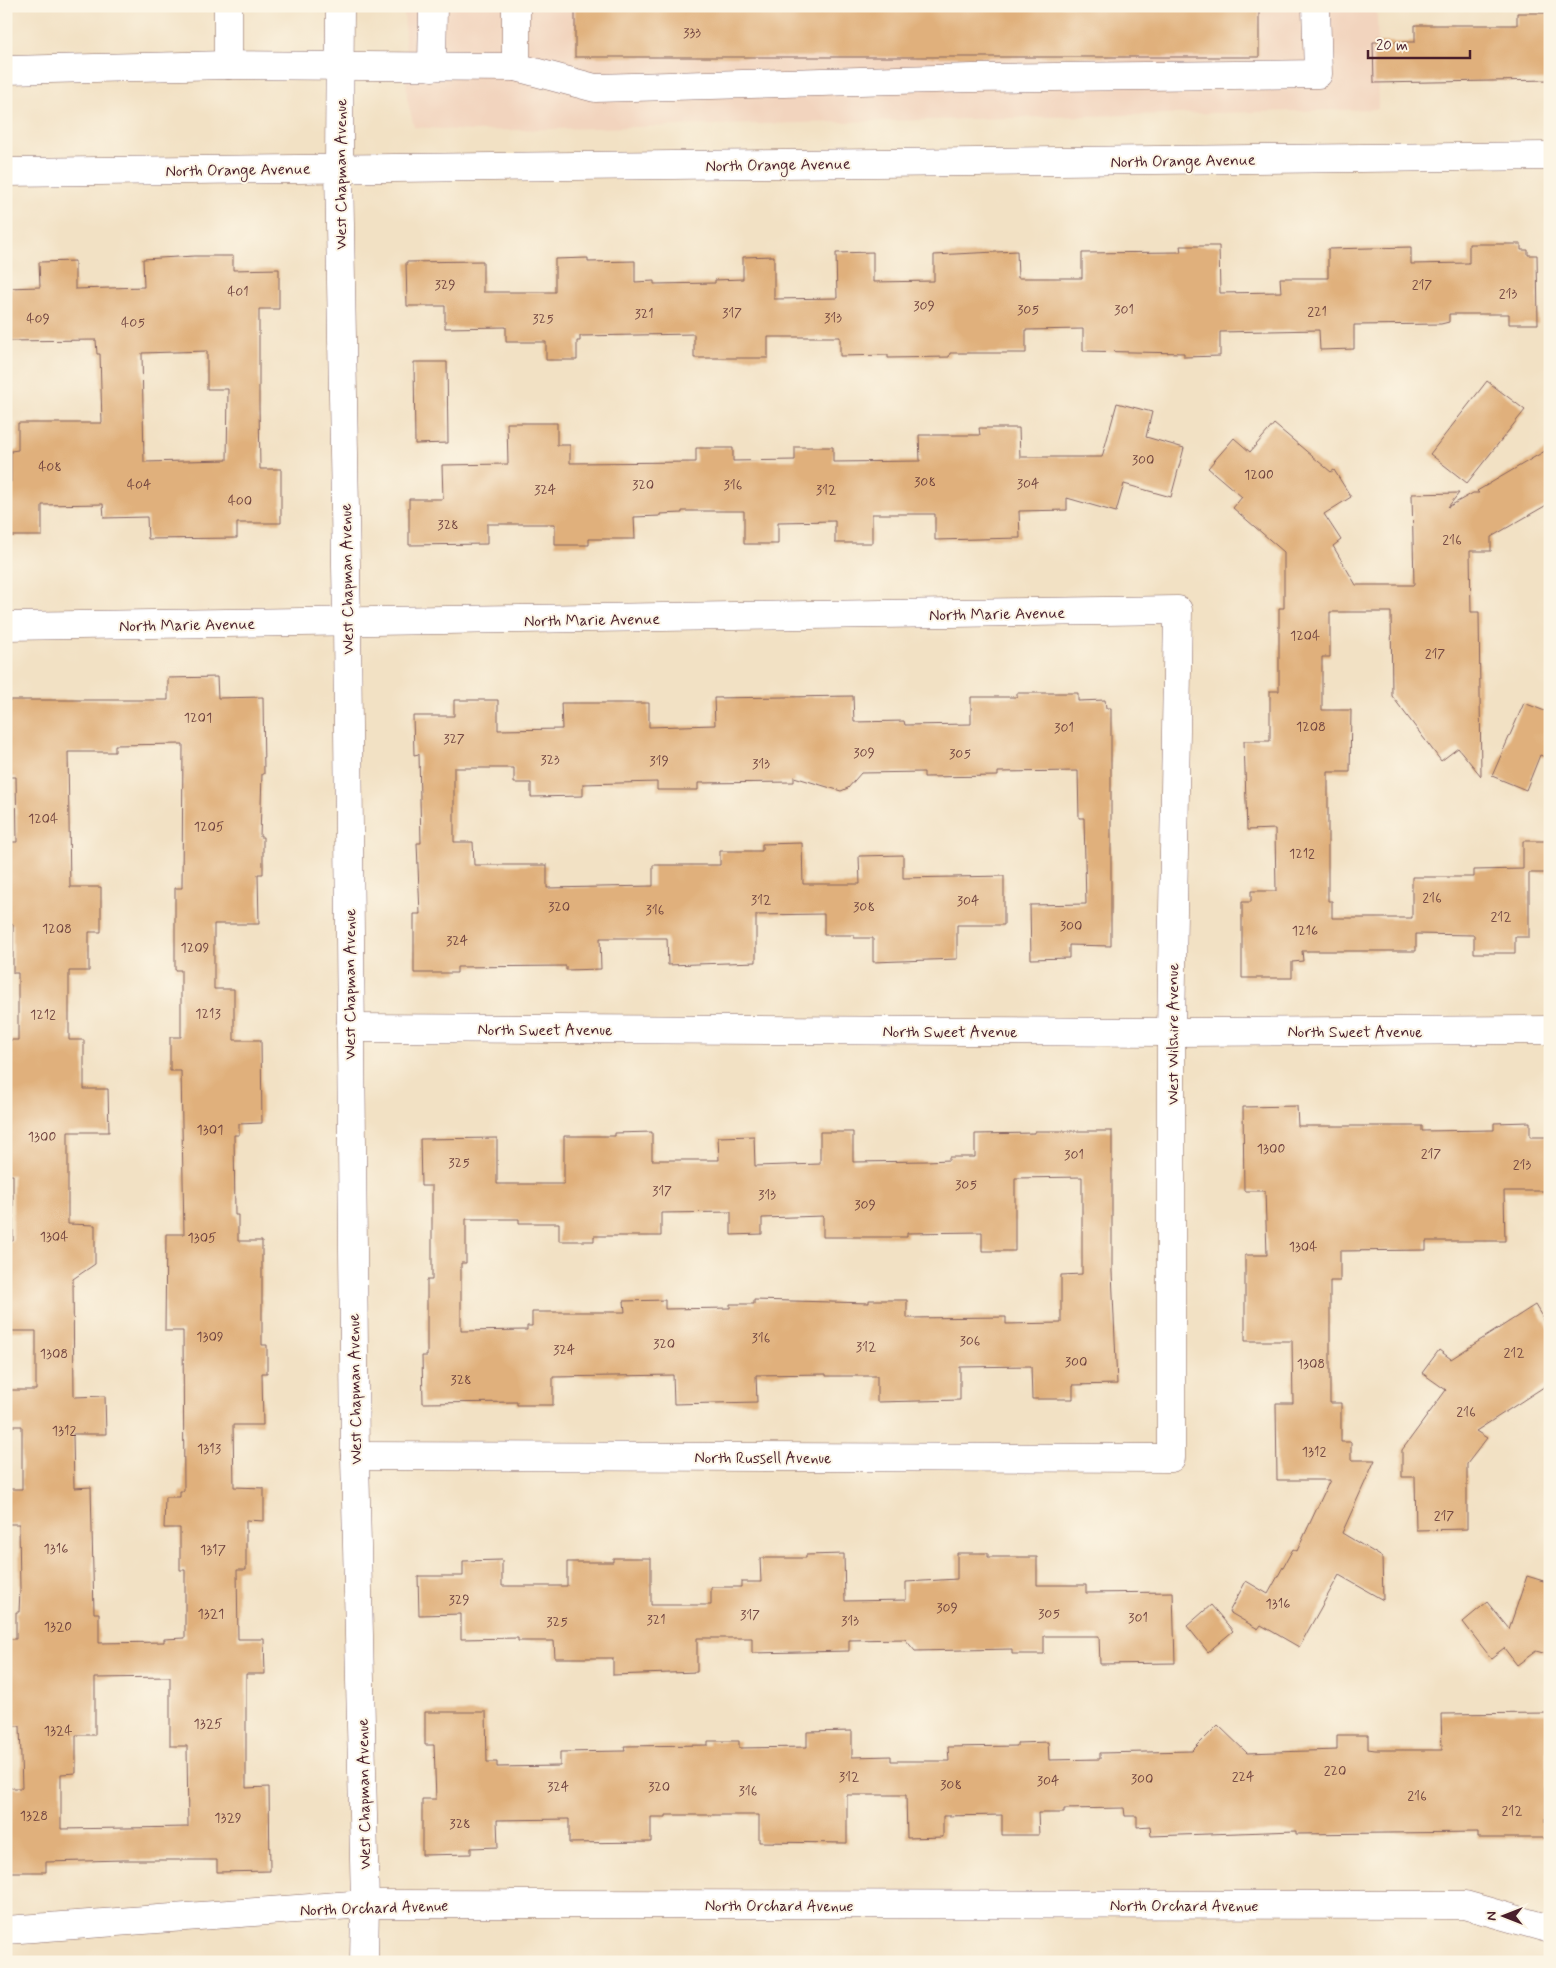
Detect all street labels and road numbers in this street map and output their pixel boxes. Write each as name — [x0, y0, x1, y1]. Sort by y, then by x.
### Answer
street label: West Chapman Avenue — [331, 98, 352, 250]
street label: North Orange Avenue — [1110, 150, 1256, 174]
street label: North Orange Avenue — [705, 154, 851, 178]
street label: North Orange Avenue — [165, 159, 311, 183]
street label: West Chapman Avenue — [336, 503, 359, 655]
street label: North Marie Avenue — [929, 603, 1065, 626]
street label: North Marie Avenue — [524, 609, 660, 632]
street label: North Marie Avenue — [119, 614, 255, 637]
street label: West Chapman Avenue — [340, 908, 361, 1060]
street label: West Wilshire Avenue — [1163, 963, 1184, 1105]
street label: North Sweet Avenue — [477, 1020, 613, 1041]
street label: North Sweet Avenue — [882, 1022, 1018, 1043]
street label: North Sweet Avenue — [1287, 1022, 1423, 1043]
street label: West Chapman Avenue — [344, 1313, 367, 1465]
street label: North Russell Avenue — [694, 1448, 832, 1469]
street label: West Chapman Avenue — [353, 1718, 376, 1870]
street label: North Orchard Avenue — [299, 1895, 449, 1922]
street label: North Orchard Avenue — [705, 1896, 853, 1917]
street label: North Orchard Avenue — [1110, 1896, 1258, 1917]

